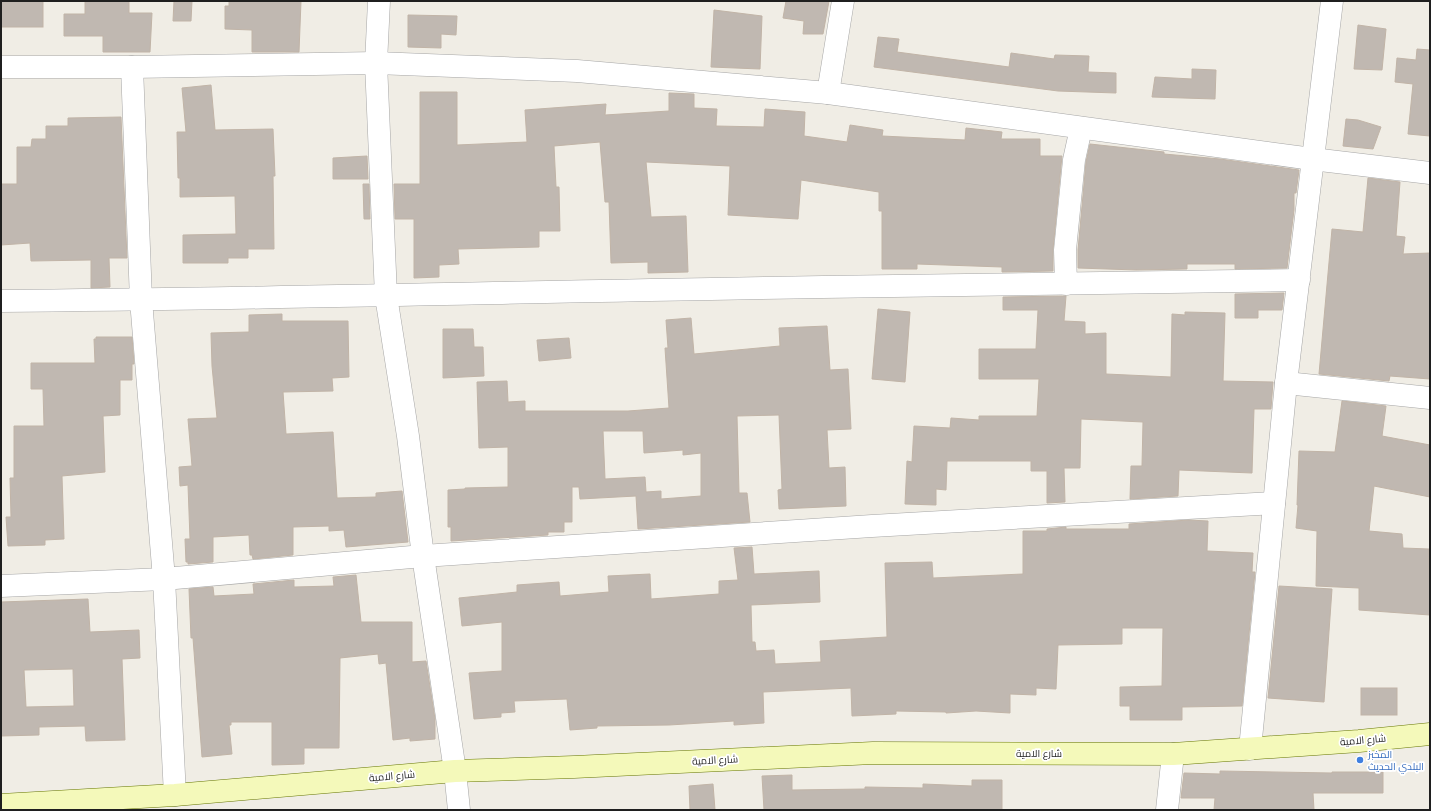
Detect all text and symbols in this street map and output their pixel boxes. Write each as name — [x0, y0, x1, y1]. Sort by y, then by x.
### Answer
street label: شارع الامية — [1339, 732, 1387, 748]
street label: شارع الامية — [1016, 747, 1062, 760]
place label: المخبز البلدي الحديث — [1367, 748, 1424, 774]
street label: شارع الامية — [692, 752, 738, 768]
marker: المخبز البلدي الحديث — [1355, 755, 1365, 765]
street label: شارع الامية — [368, 768, 416, 784]

